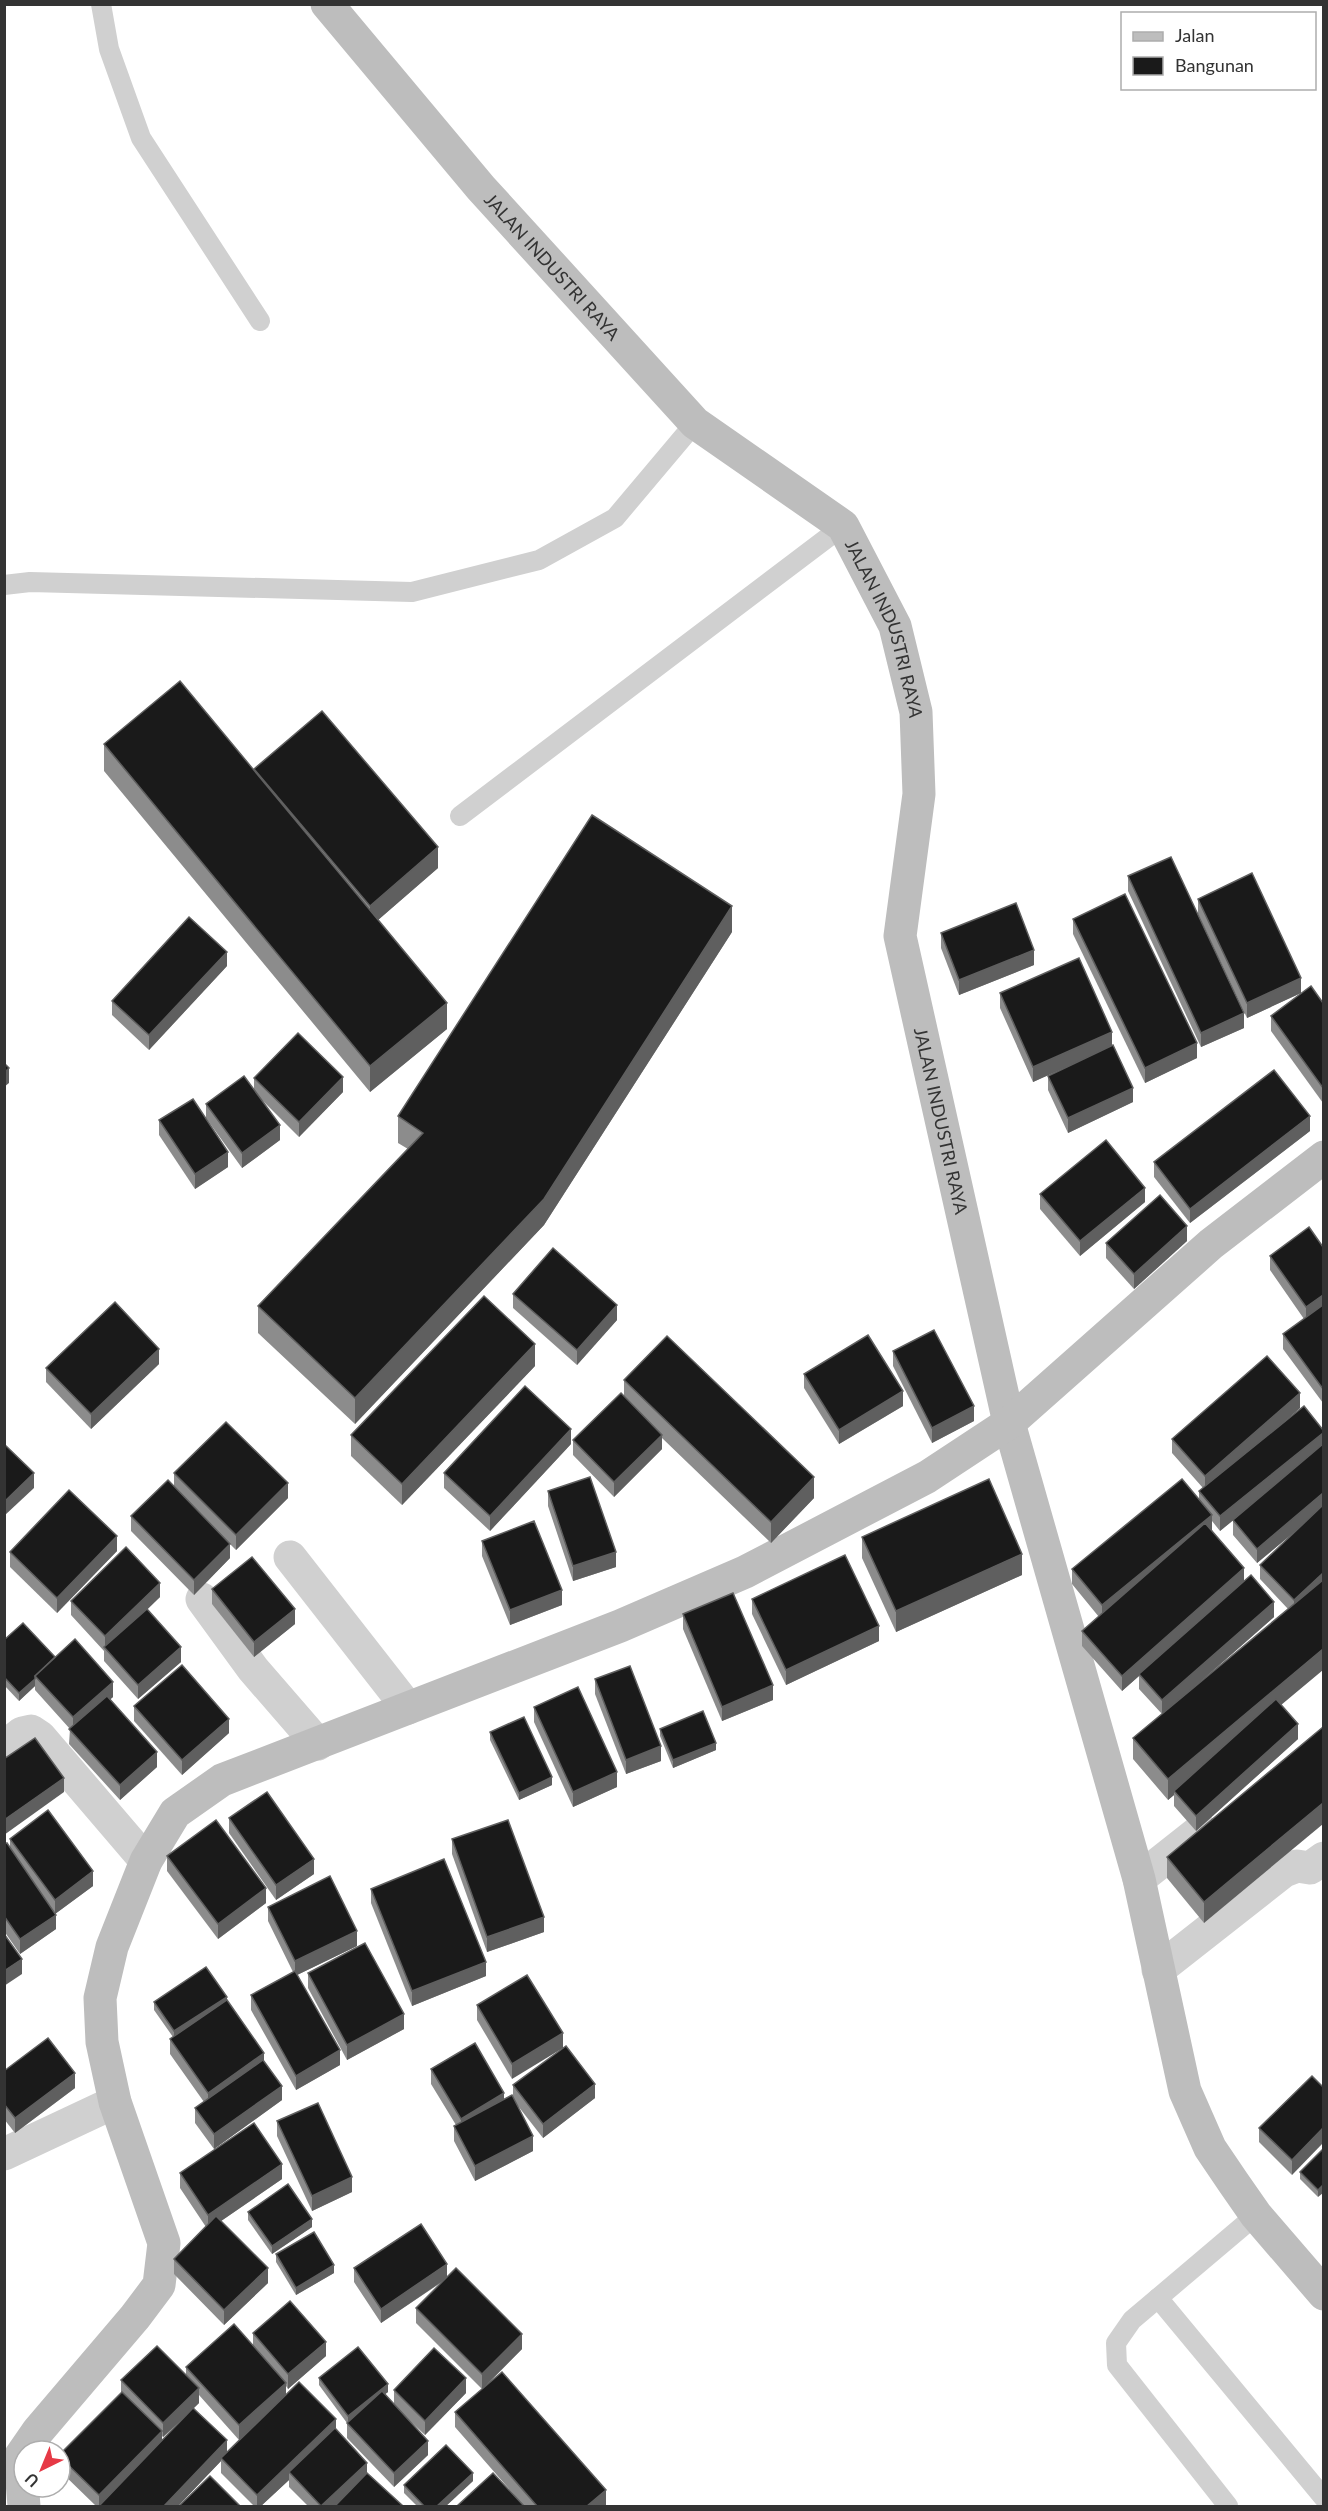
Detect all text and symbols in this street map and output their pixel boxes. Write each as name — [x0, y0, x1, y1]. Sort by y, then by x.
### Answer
legend — [1121, 12, 1316, 90]
text: Jalan — [1175, 24, 1214, 46]
text: Bangunan — [1175, 54, 1254, 76]
street label: JALAN INDUSTRI RAYA — [480, 188, 625, 345]
street label: JALAN INDUSTRI RAYA — [841, 536, 927, 719]
street label: JALAN INDUSTRI RAYA — [910, 1025, 973, 1217]
north arrow — [12, 2439, 72, 2499]
text: U — [21, 2469, 42, 2491]

